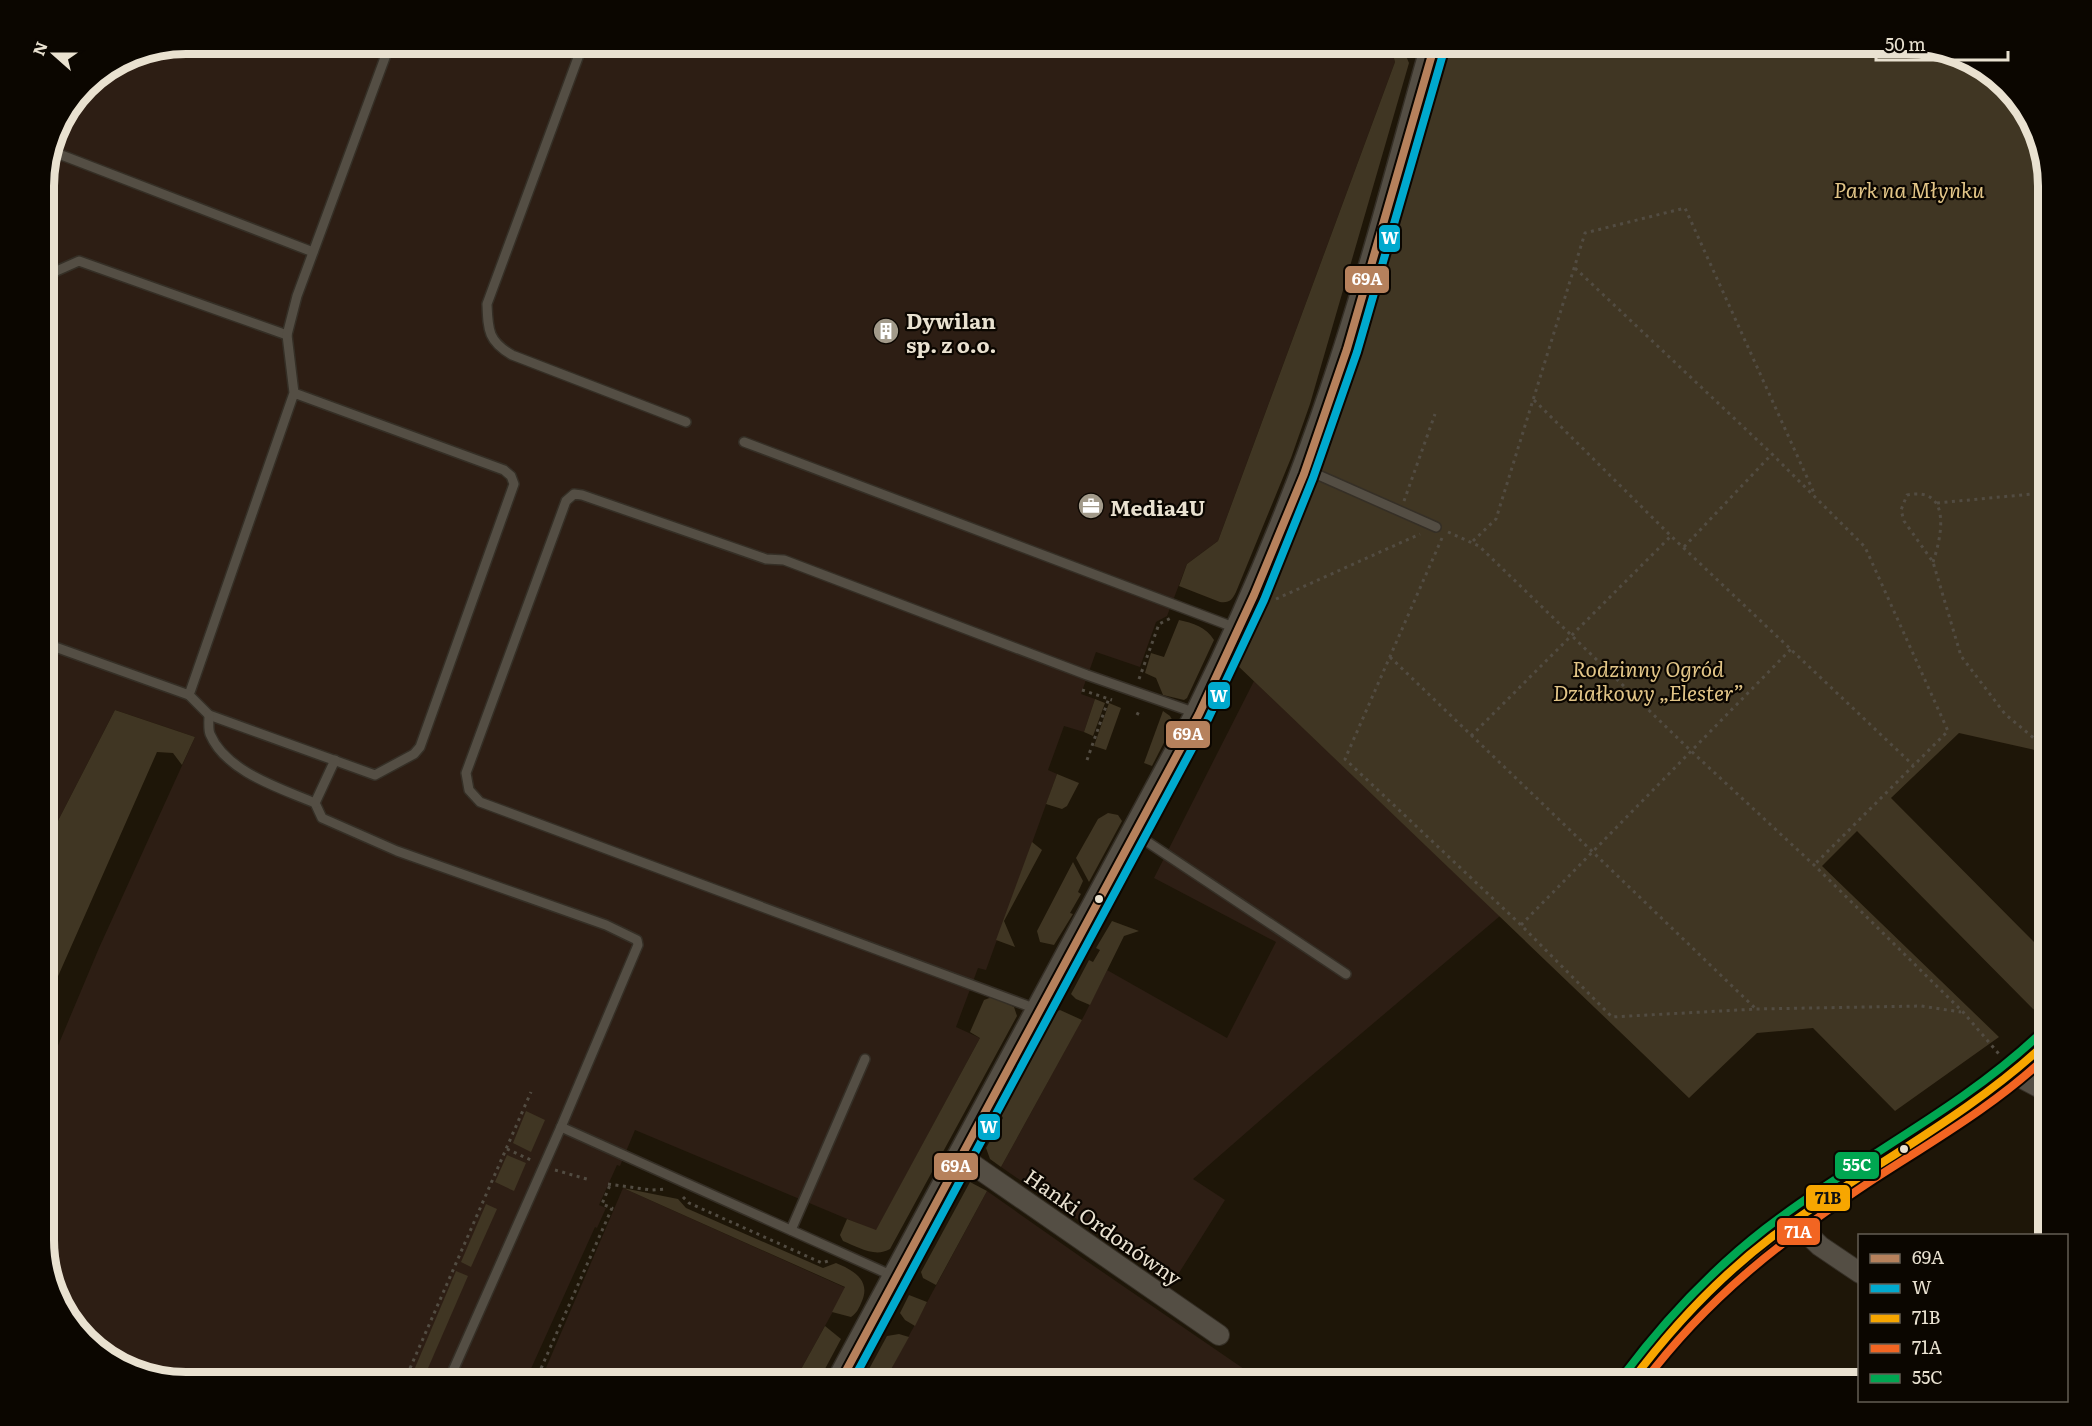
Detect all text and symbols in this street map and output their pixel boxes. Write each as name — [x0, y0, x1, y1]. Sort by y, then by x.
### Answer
north arrow — [24, 24, 84, 84]
scale bar — [1876, 24, 2008, 62]
text: 50 m — [1885, 30, 1926, 57]
text: N — [25, 38, 53, 59]
park label: Park na Młynku — [1833, 173, 1985, 204]
line badge: W — [1378, 224, 1401, 253]
text: W — [1381, 225, 1399, 249]
line badge: 69A — [1344, 265, 1390, 294]
text: 69A — [1352, 266, 1382, 290]
place label: Dywilan sp. z o.o. — [906, 304, 996, 359]
building icon: Dywilan sp. z o.o. — [871, 316, 901, 346]
office icon: Media4U — [1076, 491, 1106, 521]
place label: Media4U — [1110, 491, 1205, 522]
park label: Rodzinny Ogród Działkowy „Elester” — [1553, 652, 1743, 707]
line badge: W — [1207, 681, 1231, 710]
text: W — [1210, 683, 1228, 707]
line badge: 69A — [1165, 720, 1211, 749]
text: 69A — [1173, 721, 1203, 745]
unlabelled marker — [1093, 893, 1105, 905]
line badge: W — [977, 1113, 1001, 1141]
text: W — [980, 1114, 998, 1138]
unlabelled marker — [1898, 1143, 1910, 1155]
line badge: 55C — [1834, 1151, 1880, 1180]
line badge: 69A — [933, 1152, 979, 1181]
text: 55C — [1843, 1152, 1871, 1176]
text: 69A — [941, 1153, 971, 1177]
street label: Hanki Ordonówny — [1019, 1160, 1190, 1293]
line badge: 71B — [1805, 1184, 1851, 1212]
text: 71B — [1815, 1185, 1841, 1209]
line badge: 71A — [1776, 1217, 1821, 1246]
text: 71A — [1784, 1219, 1812, 1243]
legend — [1858, 1234, 2068, 1402]
text: 69A — [1912, 1243, 1944, 1270]
text: W — [1912, 1273, 1932, 1300]
text: 71B — [1912, 1303, 1940, 1330]
text: 71A — [1912, 1333, 1942, 1360]
text: 55C — [1912, 1363, 1943, 1390]

